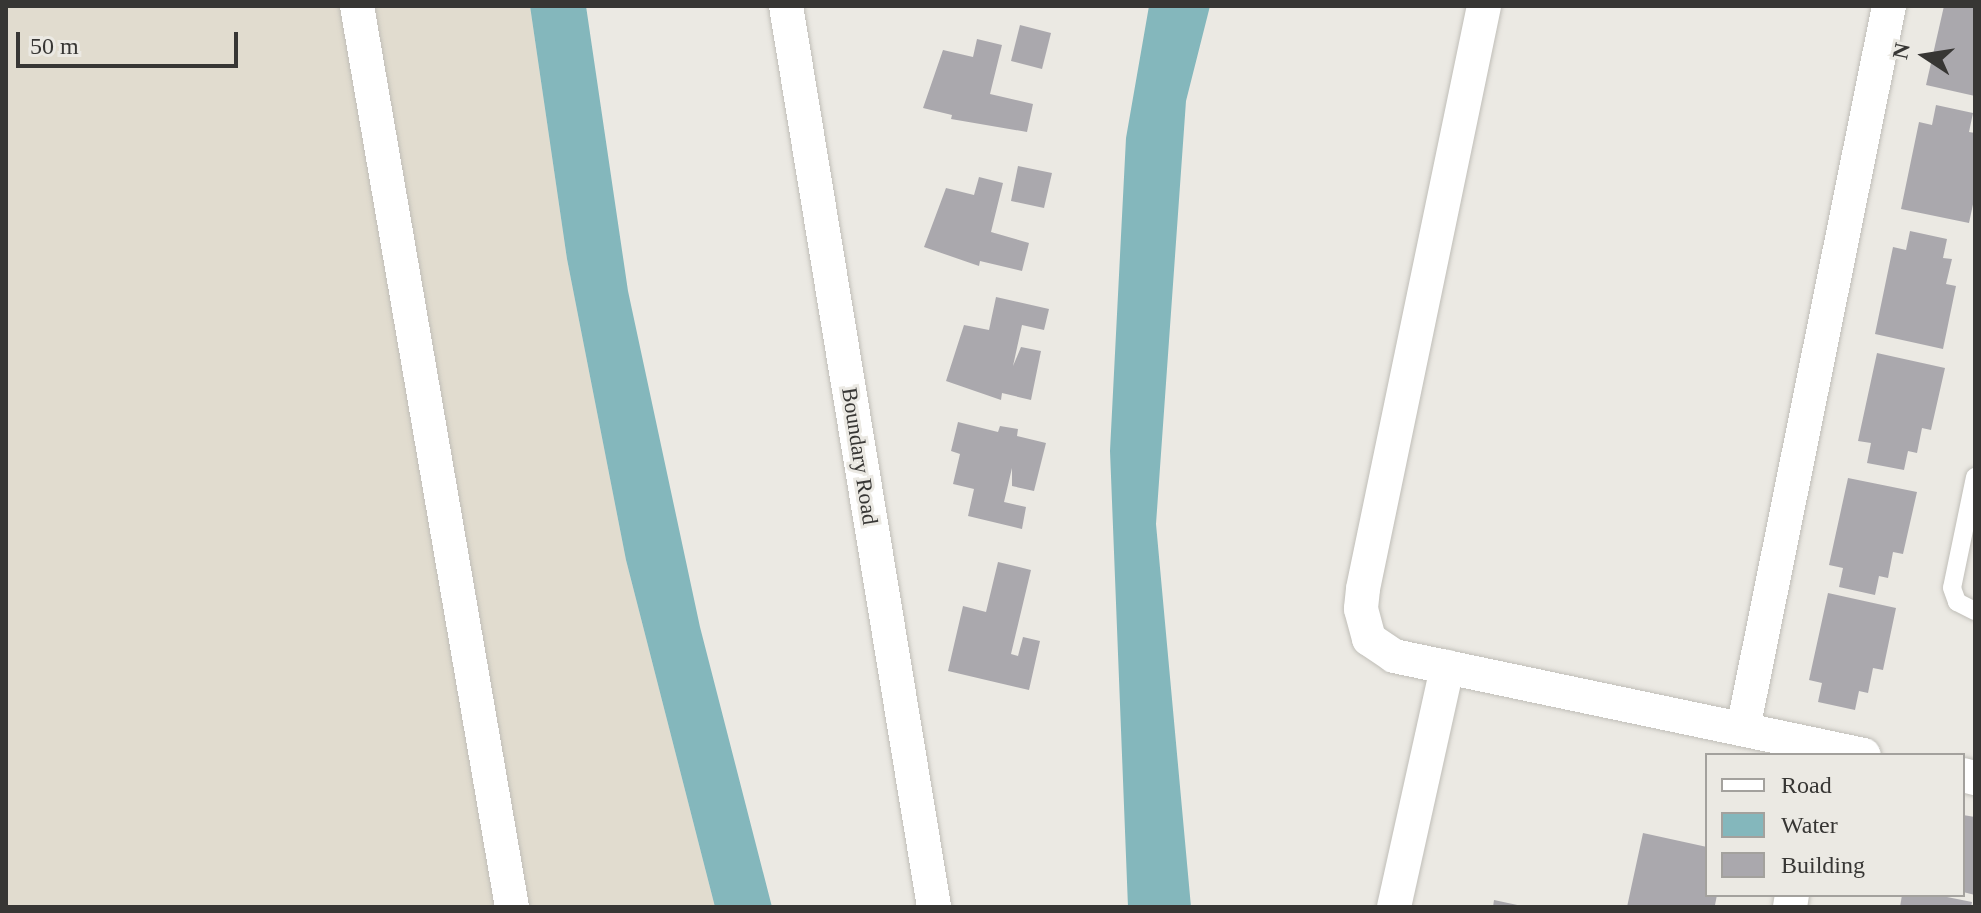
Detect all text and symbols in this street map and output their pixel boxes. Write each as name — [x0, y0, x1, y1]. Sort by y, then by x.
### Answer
scale bar — [20, 16, 242, 66]
north arrow — [1885, 16, 1965, 96]
text: 50 m — [30, 33, 79, 59]
text: N — [1887, 41, 1915, 61]
street label: Boundary Road — [836, 385, 884, 527]
legend — [1705, 753, 1965, 897]
text: Road — [1781, 772, 1832, 798]
text: Water — [1781, 812, 1838, 838]
text: Building — [1781, 852, 1865, 878]

